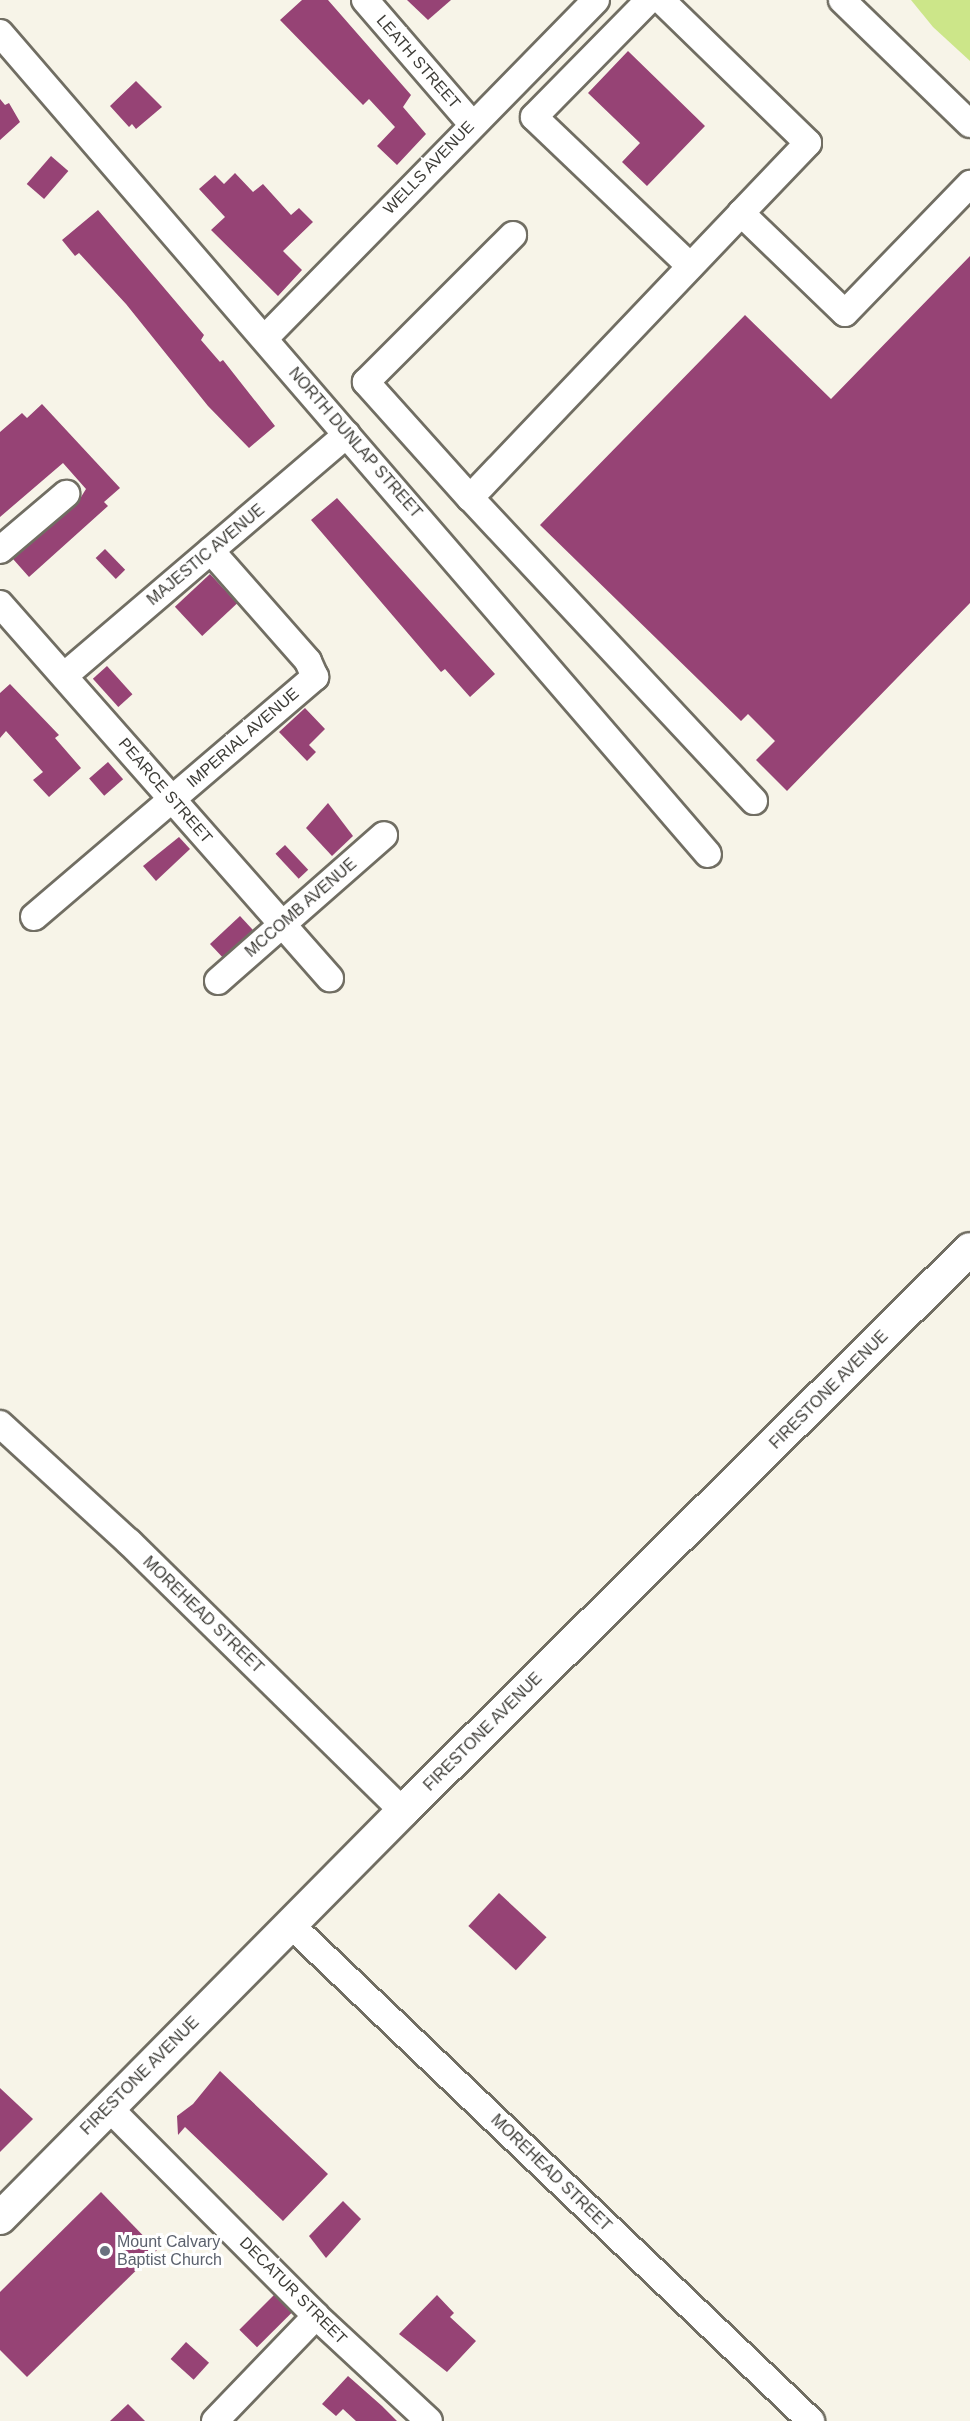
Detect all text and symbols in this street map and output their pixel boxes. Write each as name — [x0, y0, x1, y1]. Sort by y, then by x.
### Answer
street label: LEATH STREET — [372, 11, 464, 113]
street label: WELLS AVENUE — [379, 117, 479, 219]
street label: NORTH DUNLAP STREET — [284, 364, 426, 522]
street label: MAJESTIC AVENUE — [143, 500, 269, 610]
street label: IMPERIAL AVENUE — [182, 684, 304, 792]
street label: PEARCE STREET — [114, 734, 216, 848]
street label: MCCOMB AVENUE — [241, 854, 361, 962]
street label: FIRESTONE AVENUE — [766, 1327, 892, 1453]
street label: MOREHEAD STREET — [139, 1553, 267, 1677]
street label: FIRESTONE AVENUE — [420, 1669, 546, 1795]
street label: FIRESTONE AVENUE — [77, 2013, 203, 2139]
street label: MOREHEAD STREET — [487, 2111, 615, 2235]
place label: Mount Calvary Baptist Church — [117, 2232, 222, 2270]
street label: DECATUR STREET — [235, 2233, 351, 2349]
marker: Mount Calvary Baptist Church — [98, 2244, 112, 2258]

